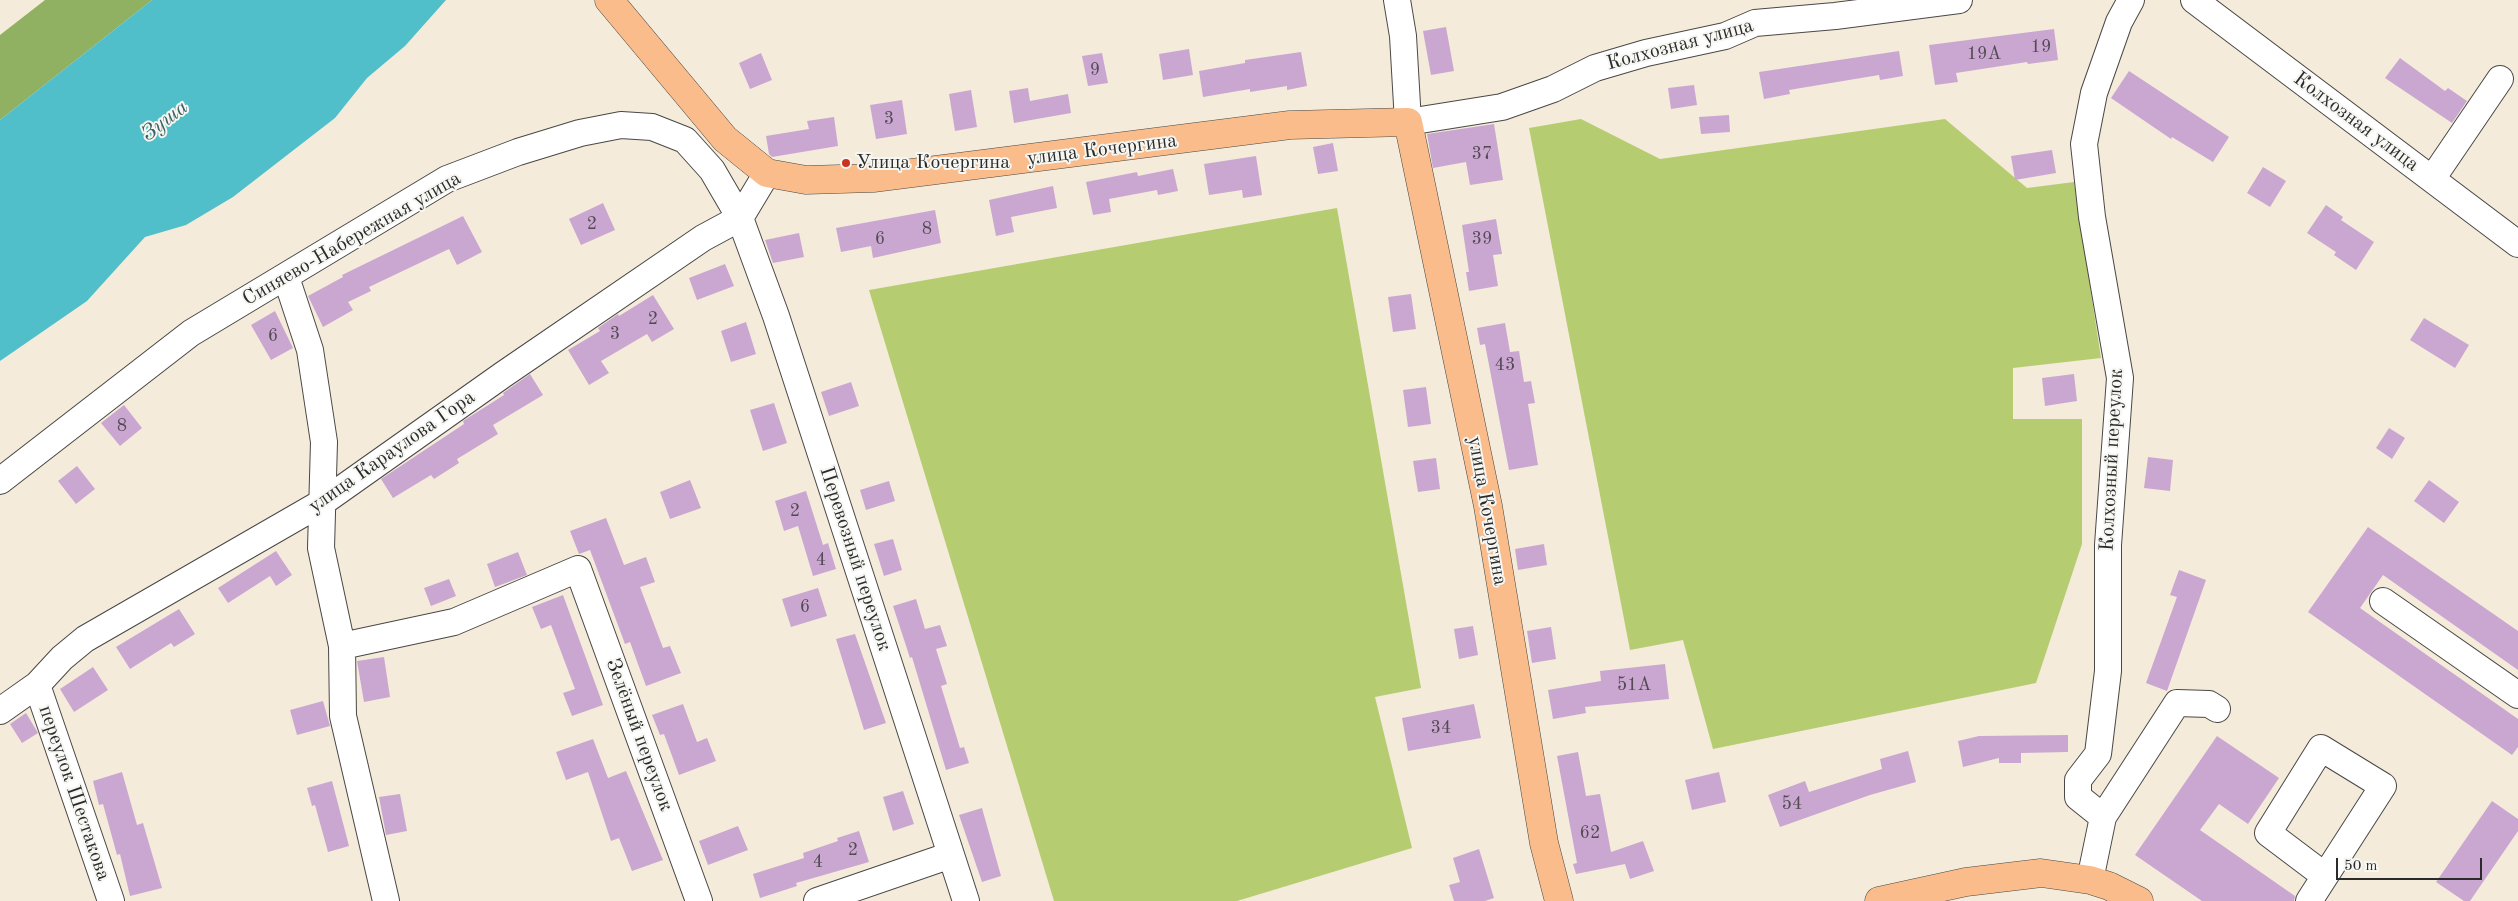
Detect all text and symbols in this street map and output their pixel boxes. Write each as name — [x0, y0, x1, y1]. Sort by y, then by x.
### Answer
street label: Колхозная улица — [1604, 14, 1756, 76]
house number: 19 — [2031, 36, 2051, 58]
house number: 19А — [1967, 43, 2001, 65]
house number: 9 — [1090, 59, 1100, 81]
street label: Колхозная улица — [2288, 67, 2424, 177]
water label: Зуша — [137, 95, 193, 147]
house number: 3 — [884, 108, 894, 130]
street label: улица Кочергина — [1026, 129, 1178, 171]
house number: 37 — [1472, 143, 1492, 165]
place label: Улица Кочергина — [856, 151, 1010, 175]
marker: Улица Кочергина — [840, 157, 852, 169]
street label: Синяево-Набережная улица — [238, 167, 466, 311]
house number: 2 — [587, 213, 597, 235]
house number: 8 — [922, 218, 932, 240]
house number: 6 — [875, 228, 885, 250]
house number: 39 — [1472, 228, 1492, 250]
house number: 2 — [648, 308, 658, 330]
house number: 3 — [610, 323, 620, 345]
house number: 6 — [268, 325, 278, 347]
house number: 43 — [1495, 354, 1515, 376]
street label: Колхозный переулок — [2095, 368, 2129, 552]
street label: улица Караулова Гора — [304, 385, 480, 519]
house number: 8 — [117, 415, 127, 437]
street label: улица Кочергина — [1462, 435, 1512, 587]
street label: Перевозный переулок — [814, 464, 896, 654]
house number: 2 — [790, 500, 800, 522]
house number: 4 — [816, 549, 826, 571]
house number: 6 — [800, 596, 810, 618]
street label: Зелёный переулок — [600, 655, 678, 815]
house number: 51А — [1617, 674, 1651, 696]
street label: переулок Шестакова — [33, 702, 115, 884]
house number: 34 — [1431, 717, 1451, 739]
house number: 54 — [1782, 793, 1802, 815]
house number: 62 — [1580, 822, 1600, 844]
house number: 2 — [848, 839, 858, 861]
scale bar — [2338, 848, 2484, 880]
house number: 4 — [813, 851, 823, 873]
text: 50 m — [2344, 859, 2378, 874]

